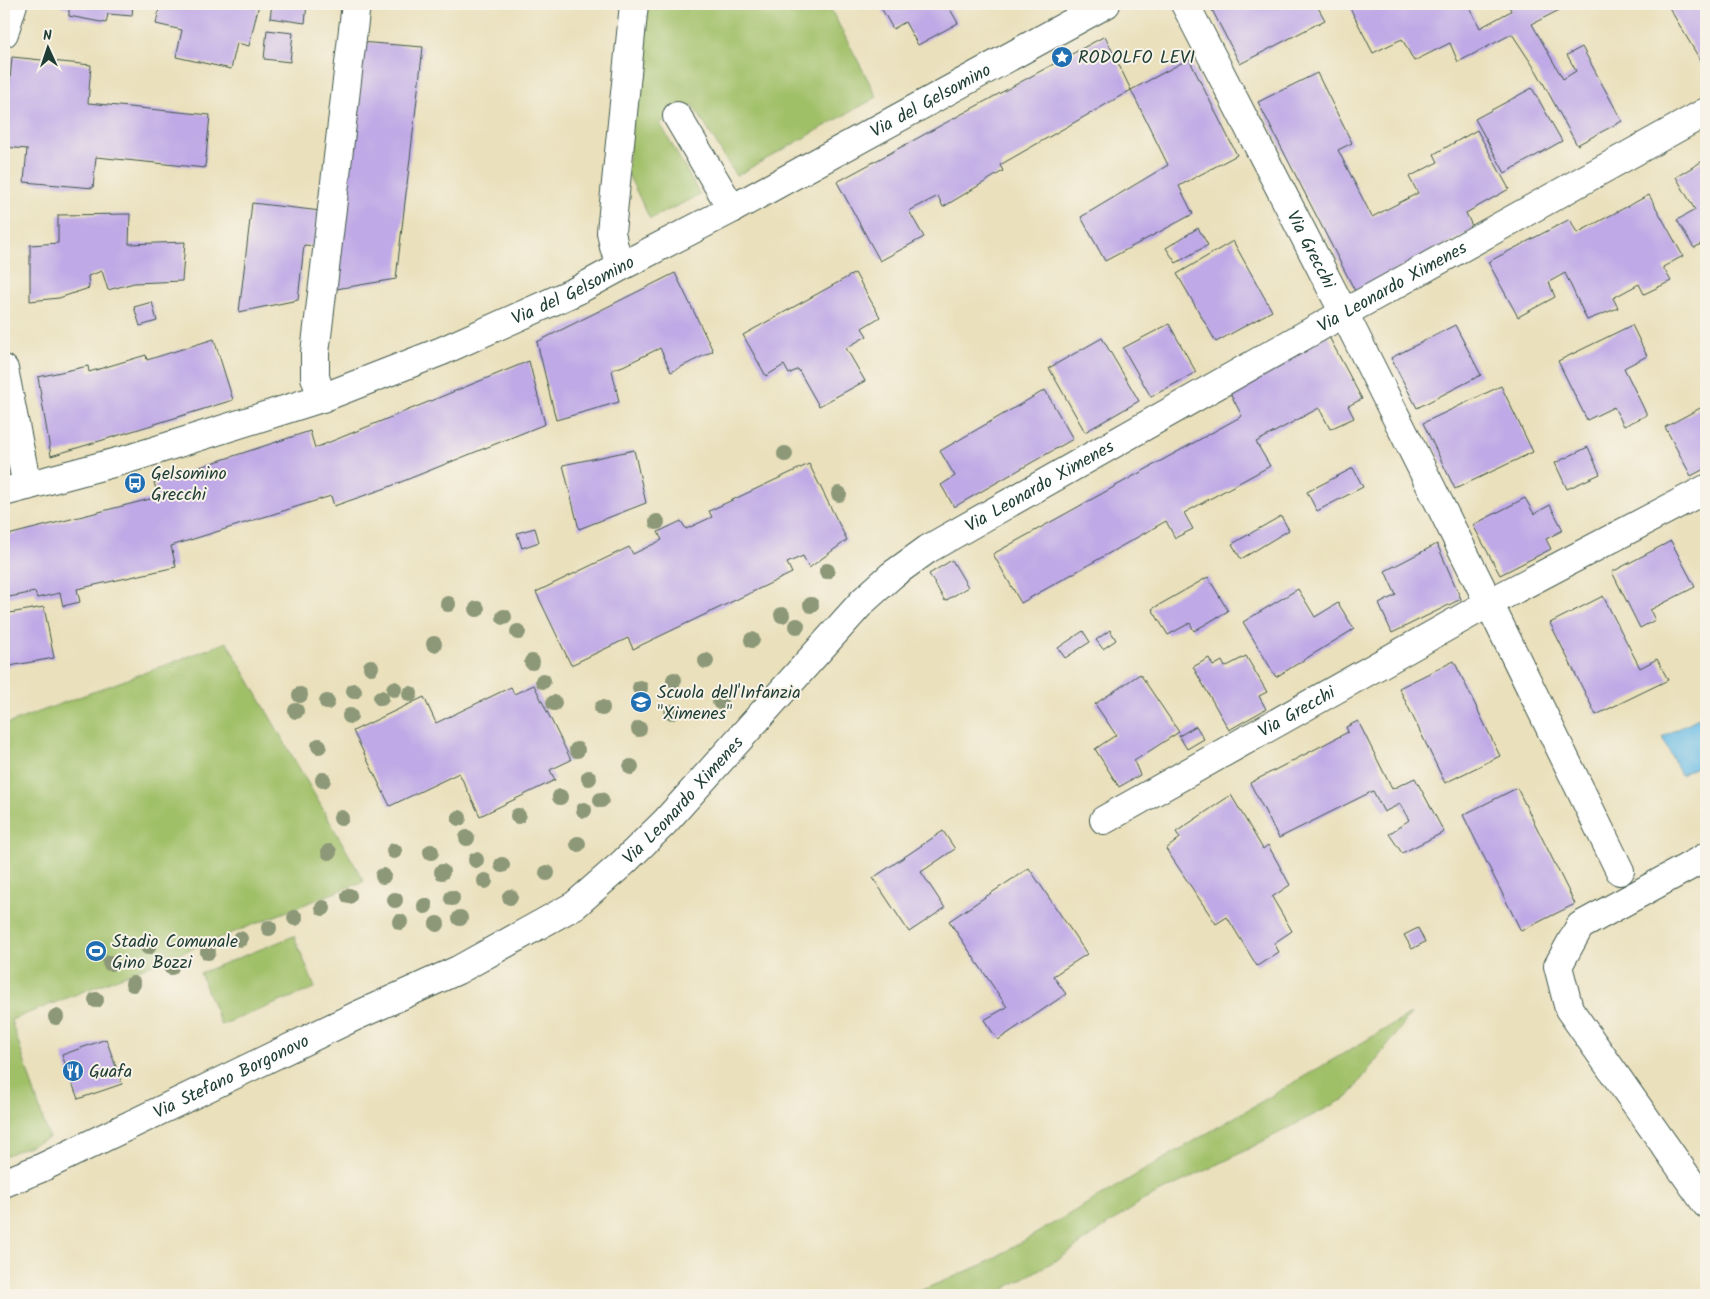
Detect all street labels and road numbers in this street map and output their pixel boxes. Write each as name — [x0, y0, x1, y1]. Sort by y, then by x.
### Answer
street label: Via del Gelsomino — [865, 57, 997, 146]
street label: Via Grecchi — [1278, 206, 1343, 295]
street label: Via Leonardo Ximenes — [1312, 234, 1473, 341]
street label: Via del Gelsomino — [507, 249, 640, 334]
street label: Via Leonardo Ximenes — [960, 433, 1120, 541]
street label: Via Grecchi — [1253, 679, 1342, 746]
street label: Via Leonardo Ximenes — [616, 730, 752, 872]
street label: Via Stefano Borgonovo — [149, 1028, 315, 1128]

